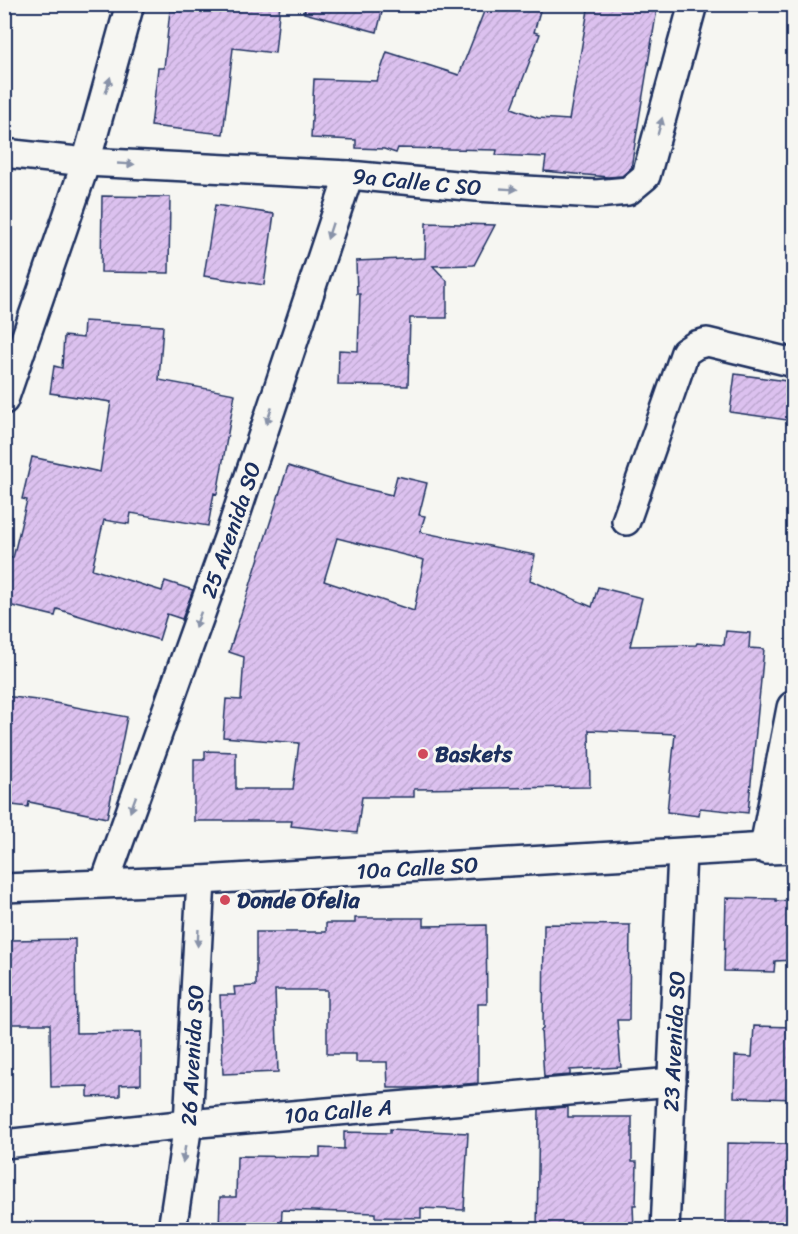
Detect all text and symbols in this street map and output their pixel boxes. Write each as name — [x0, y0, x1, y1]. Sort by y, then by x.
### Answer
one-way arrow — [103, 76, 113, 94]
one-way arrow — [656, 117, 665, 135]
street label: 9a Calle C SO — [351, 156, 483, 207]
one-way arrow — [116, 159, 135, 168]
one-way arrow — [499, 185, 518, 194]
one-way arrow — [325, 222, 335, 240]
one-way arrow — [263, 407, 273, 425]
street label: 25 Avenida SO — [189, 456, 272, 604]
one-way arrow — [193, 611, 203, 629]
place label: Baskets — [435, 735, 513, 774]
marker: Baskets — [416, 747, 430, 761]
one-way arrow — [127, 795, 137, 813]
street label: 10a Calle SO — [356, 845, 479, 891]
place label: Donde Ofelia — [237, 881, 361, 920]
marker: Donde Ofelia — [218, 893, 232, 907]
one-way arrow — [194, 929, 203, 948]
street label: 23 Avenida SO — [651, 970, 697, 1112]
street label: 26 Avenida SO — [169, 984, 215, 1127]
street label: 10a Calle A — [283, 1087, 394, 1136]
one-way arrow — [179, 1144, 188, 1163]

